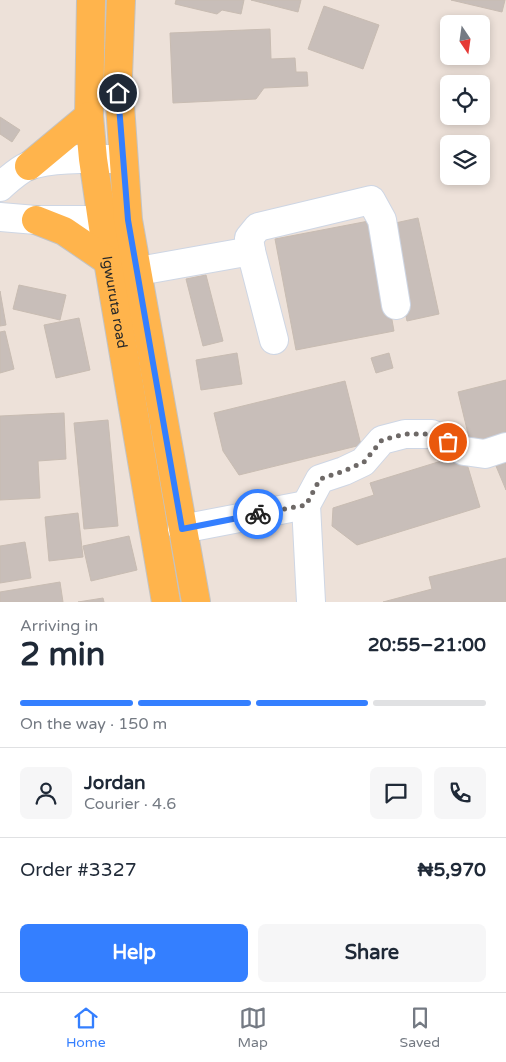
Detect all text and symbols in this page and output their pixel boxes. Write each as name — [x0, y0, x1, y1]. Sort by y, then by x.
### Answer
north arrow — [440, 15, 490, 65]
map controls — [440, 15, 490, 185]
pin — [97, 72, 139, 114]
button: locate — [440, 75, 490, 125]
icon: home — [104, 79, 132, 107]
button: layers — [440, 135, 490, 185]
street label: Igwuruta road — [99, 255, 131, 350]
pin — [427, 421, 469, 463]
icon: bag — [434, 428, 462, 456]
courier — [233, 489, 283, 539]
icon: bike — [244, 500, 272, 528]
text: Arriving in — [20, 616, 98, 636]
text: 20:55–21:00 — [368, 634, 486, 656]
text: 2 min — [20, 636, 105, 674]
text: On the way · 150 m — [20, 714, 167, 734]
button: person — [20, 767, 72, 819]
button: chat — [370, 767, 422, 819]
button: phone — [434, 767, 486, 819]
text: Jordan — [84, 772, 146, 794]
text: Courier · 4.6 — [84, 794, 176, 814]
text: Order #3327 — [20, 859, 137, 881]
text: ₦5,970 — [418, 859, 486, 881]
button: Help — [20, 924, 248, 982]
button: Share — [258, 924, 486, 982]
tab: Home — [66, 1004, 106, 1051]
tab: Map — [237, 1004, 268, 1051]
tab: Saved — [400, 1004, 440, 1051]

